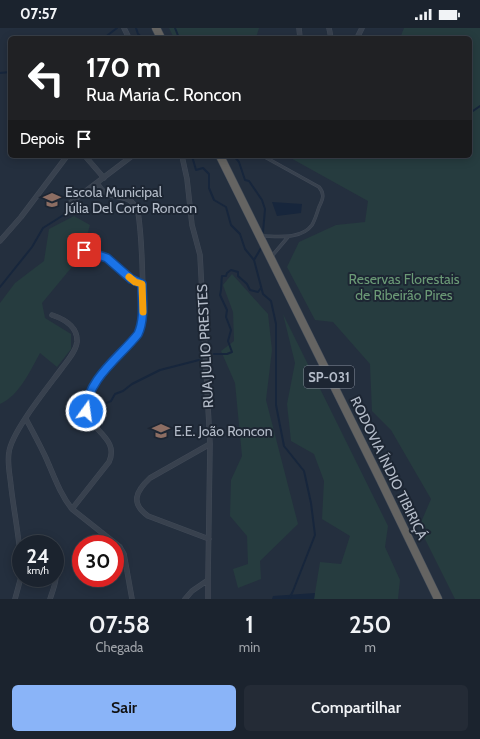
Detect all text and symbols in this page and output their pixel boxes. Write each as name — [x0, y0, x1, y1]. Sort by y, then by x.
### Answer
text: 07:57 — [20, 5, 57, 23]
text: 170 m — [86, 50, 161, 84]
icon: left — [20, 52, 72, 104]
text: Rua Maria C. Roncon — [86, 84, 241, 106]
icon: arrive — [73, 128, 95, 150]
text: Depois — [20, 130, 65, 148]
place label: Escola Municipal Júlia Del Corto Roncon — [64, 183, 197, 217]
school or university icon: Escola Municipal Júlia Del Corto Roncon — [42, 190, 62, 210]
pin — [67, 233, 101, 267]
icon: arrive — [73, 239, 95, 261]
park label: Reservas Florestais de Ribeirão Pires — [349, 270, 460, 304]
street label: RUA JULIO PRESTES — [193, 284, 217, 408]
road number: SP-031 — [304, 366, 354, 388]
position arrow — [65, 390, 107, 432]
street label: RODOVIA ÍNDIO TIBIRIÇÁ — [346, 393, 432, 543]
school or university icon: E.E. João Roncon — [151, 421, 171, 441]
place label: E.E. João Roncon — [174, 422, 273, 440]
speed limit sign: 30 — [72, 535, 124, 587]
text: 24 — [27, 544, 50, 568]
text: km/h — [27, 564, 49, 577]
text: 07:58 — [89, 610, 150, 639]
text: 1 — [245, 610, 254, 639]
text: 250 — [349, 610, 391, 639]
text: Chegada — [95, 639, 143, 655]
text: min — [239, 639, 260, 655]
text: m — [364, 639, 376, 655]
button: Sair — [12, 685, 236, 731]
button: Compartilhar — [244, 685, 468, 731]

